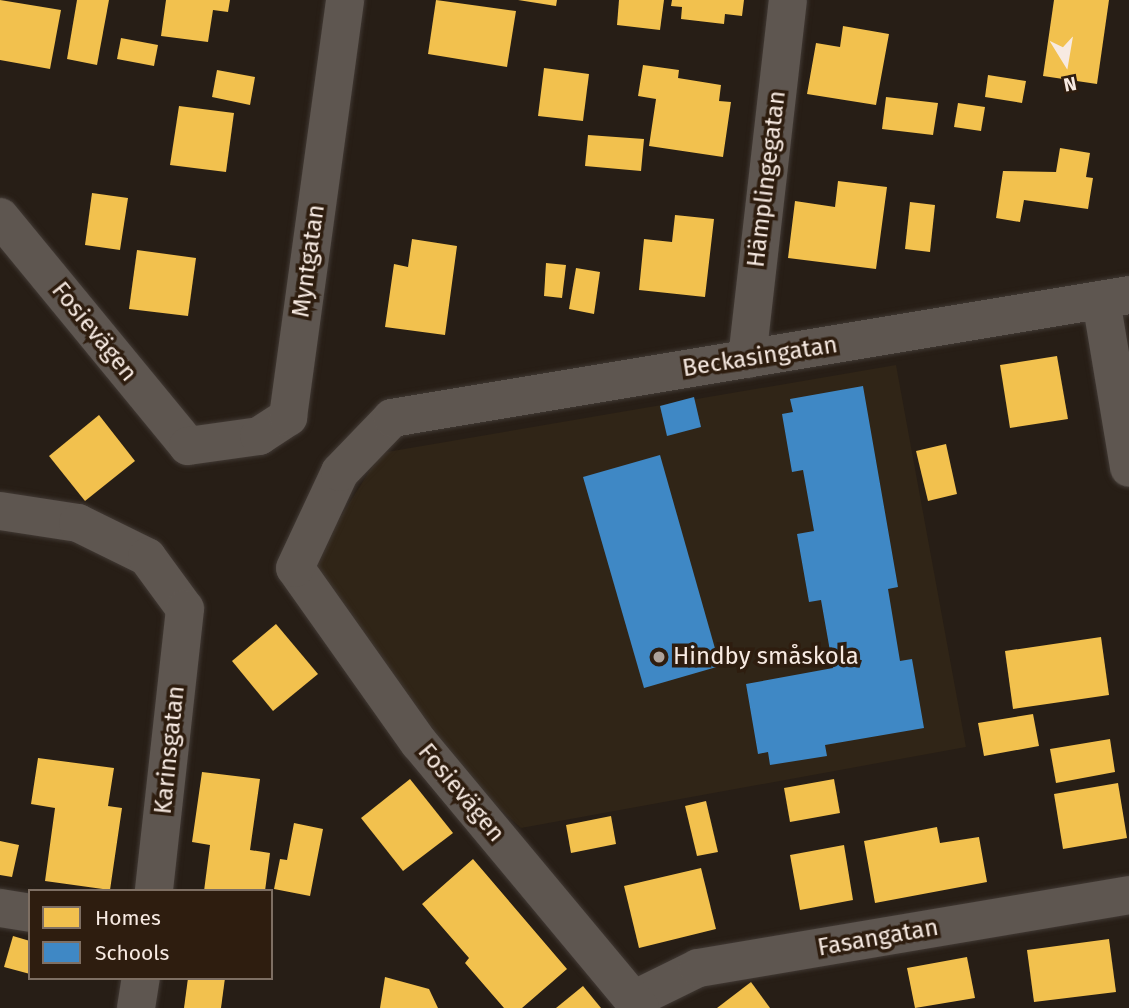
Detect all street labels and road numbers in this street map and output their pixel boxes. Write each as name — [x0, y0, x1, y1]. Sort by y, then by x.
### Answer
street label: Hämplingegatan — [742, 89, 792, 269]
street label: Myntgatan — [287, 203, 331, 319]
street label: Fosievägen — [45, 277, 143, 387]
street label: Beckasingatan — [680, 331, 840, 383]
street label: Karinsgatan — [149, 684, 191, 816]
street label: Fosievägen — [412, 738, 510, 848]
street label: Fasangatan — [815, 913, 941, 963]

